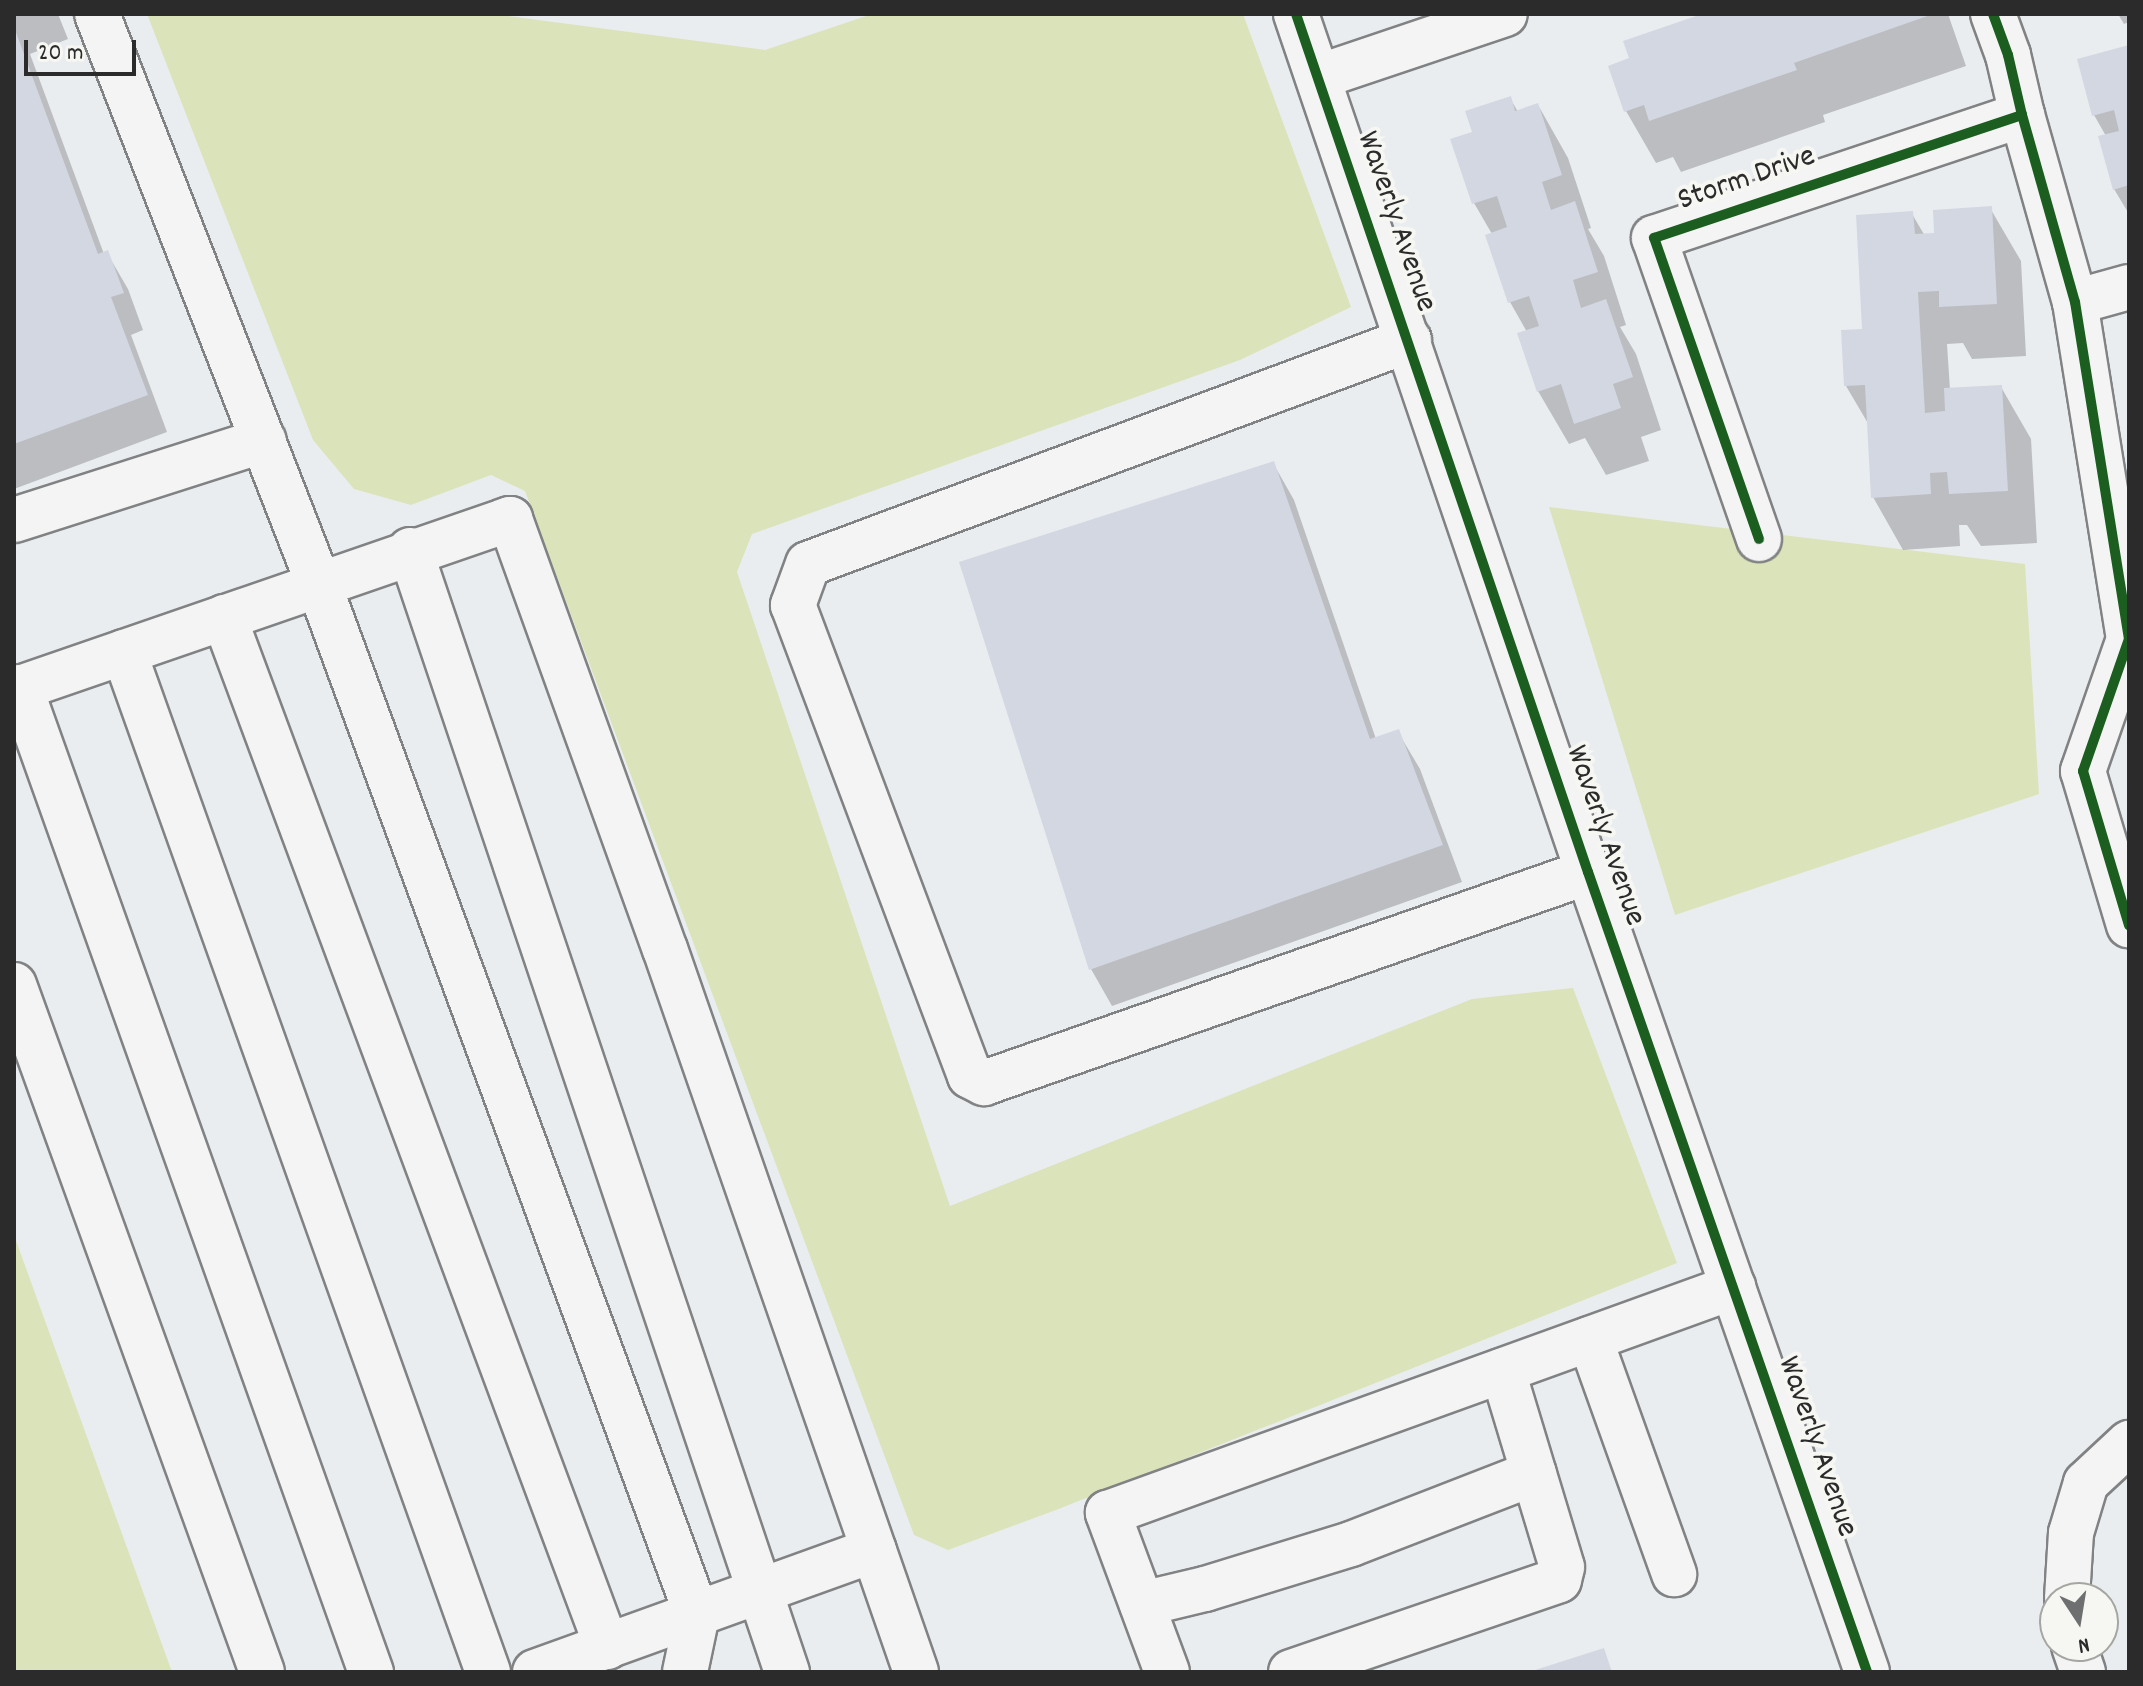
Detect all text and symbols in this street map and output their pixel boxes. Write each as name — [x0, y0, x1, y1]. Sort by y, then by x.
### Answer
scale bar — [28, 24, 140, 74]
text: 20 m — [38, 37, 84, 71]
street label: Waverly Avenue — [1346, 127, 1444, 317]
street label: Storm Drive — [1673, 139, 1821, 221]
street label: Waverly Avenue — [1555, 741, 1653, 931]
street label: Waverly Avenue — [1767, 1352, 1865, 1542]
north arrow — [2039, 1582, 2119, 1662]
text: N — [2075, 1628, 2092, 1660]

